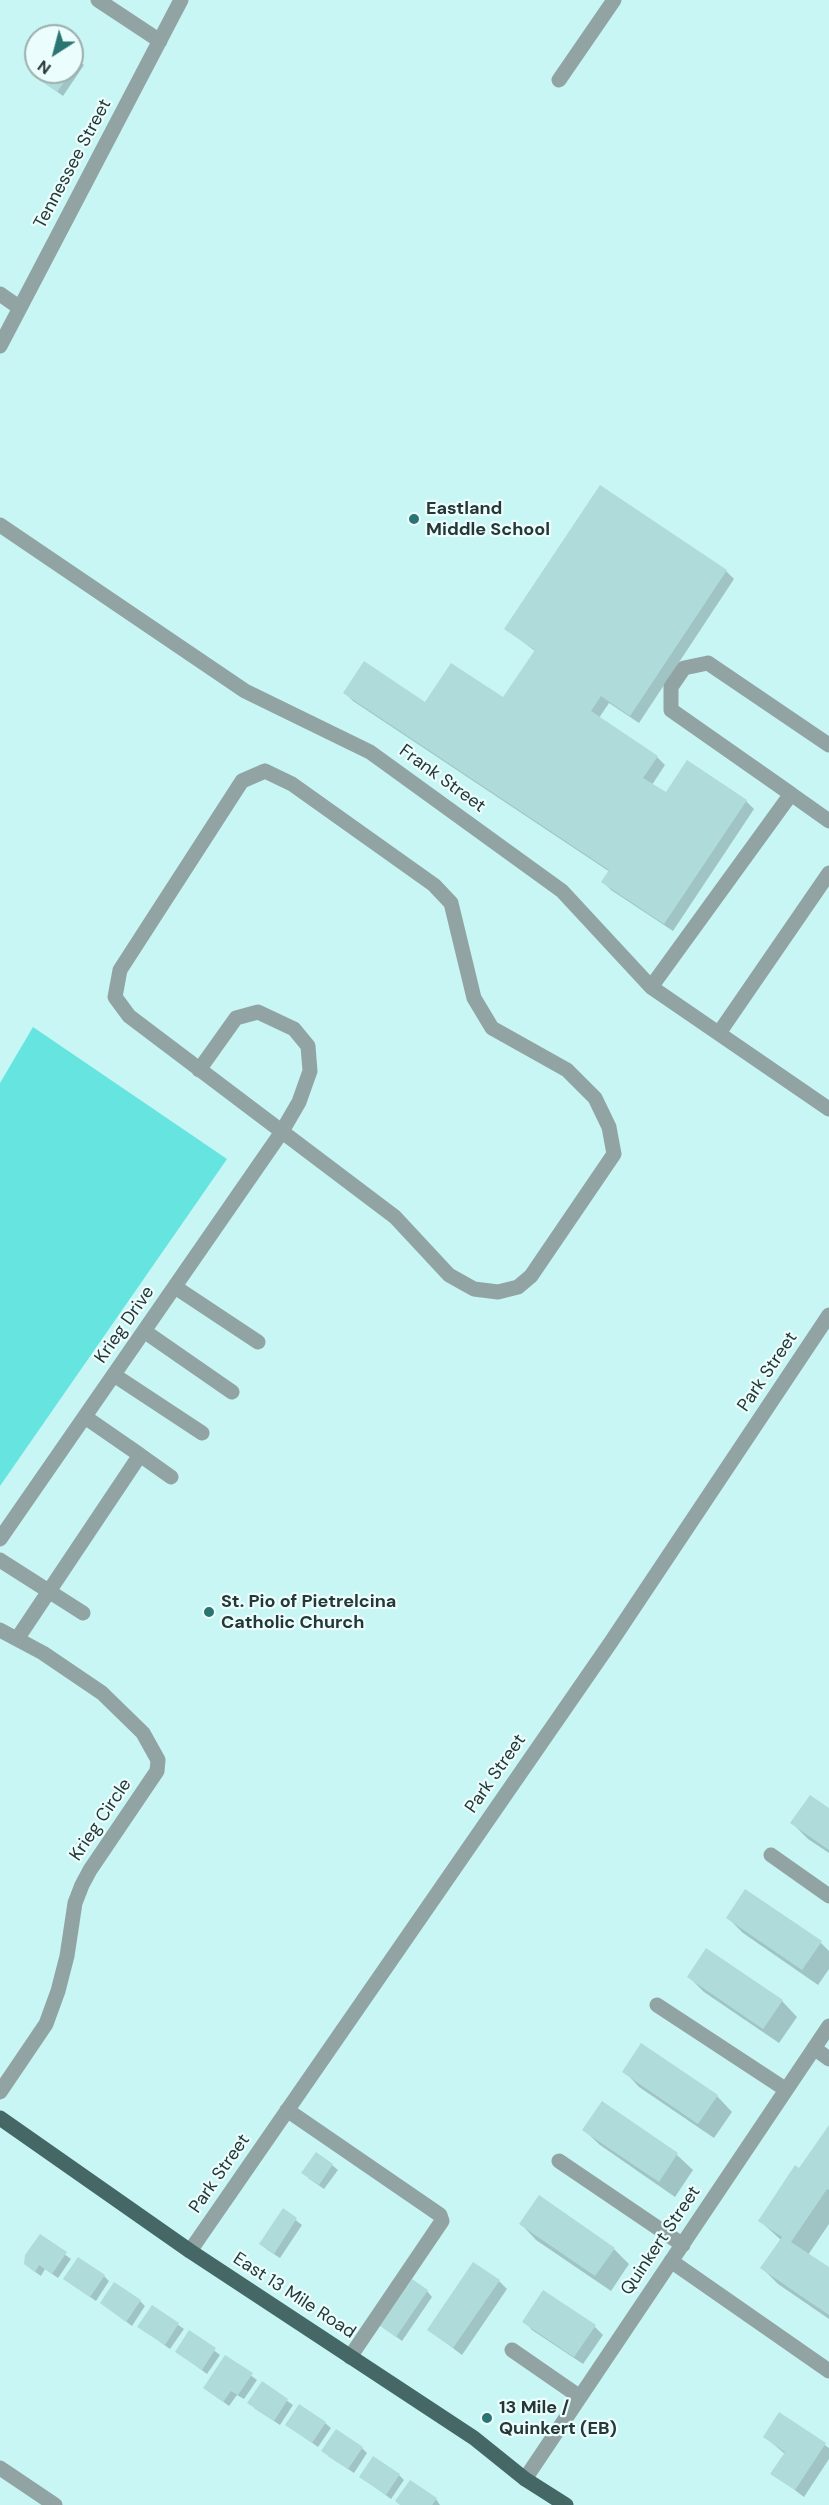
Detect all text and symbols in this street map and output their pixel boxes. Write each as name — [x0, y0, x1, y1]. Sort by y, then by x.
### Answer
north arrow — [24, 24, 84, 84]
text: N — [33, 55, 55, 79]
street label: Tennessee Street — [30, 95, 116, 233]
place label: Eastland Middle School — [426, 498, 550, 540]
marker: Eastland Middle School — [407, 512, 421, 526]
street label: Frank Street — [395, 740, 489, 818]
street label: Krieg Drive — [91, 1282, 159, 1368]
street label: Park Street — [734, 1328, 802, 1416]
place label: St. Pio of Pietrelcina Catholic Church — [221, 1591, 396, 1634]
marker: St. Pio of Pietrelcina Catholic Church — [202, 1605, 216, 1619]
street label: Park Street — [461, 1730, 531, 1818]
street label: Krieg Circle — [66, 1775, 136, 1865]
street label: Park Street — [185, 2130, 255, 2218]
street label: Quinkert Street — [617, 2182, 705, 2300]
street label: East 13 Mile Road — [229, 2248, 359, 2344]
place label: 13 Mile / Quinkert (EB) — [499, 2397, 617, 2440]
marker: 13 Mile / Quinkert (EB) — [480, 2411, 494, 2425]

